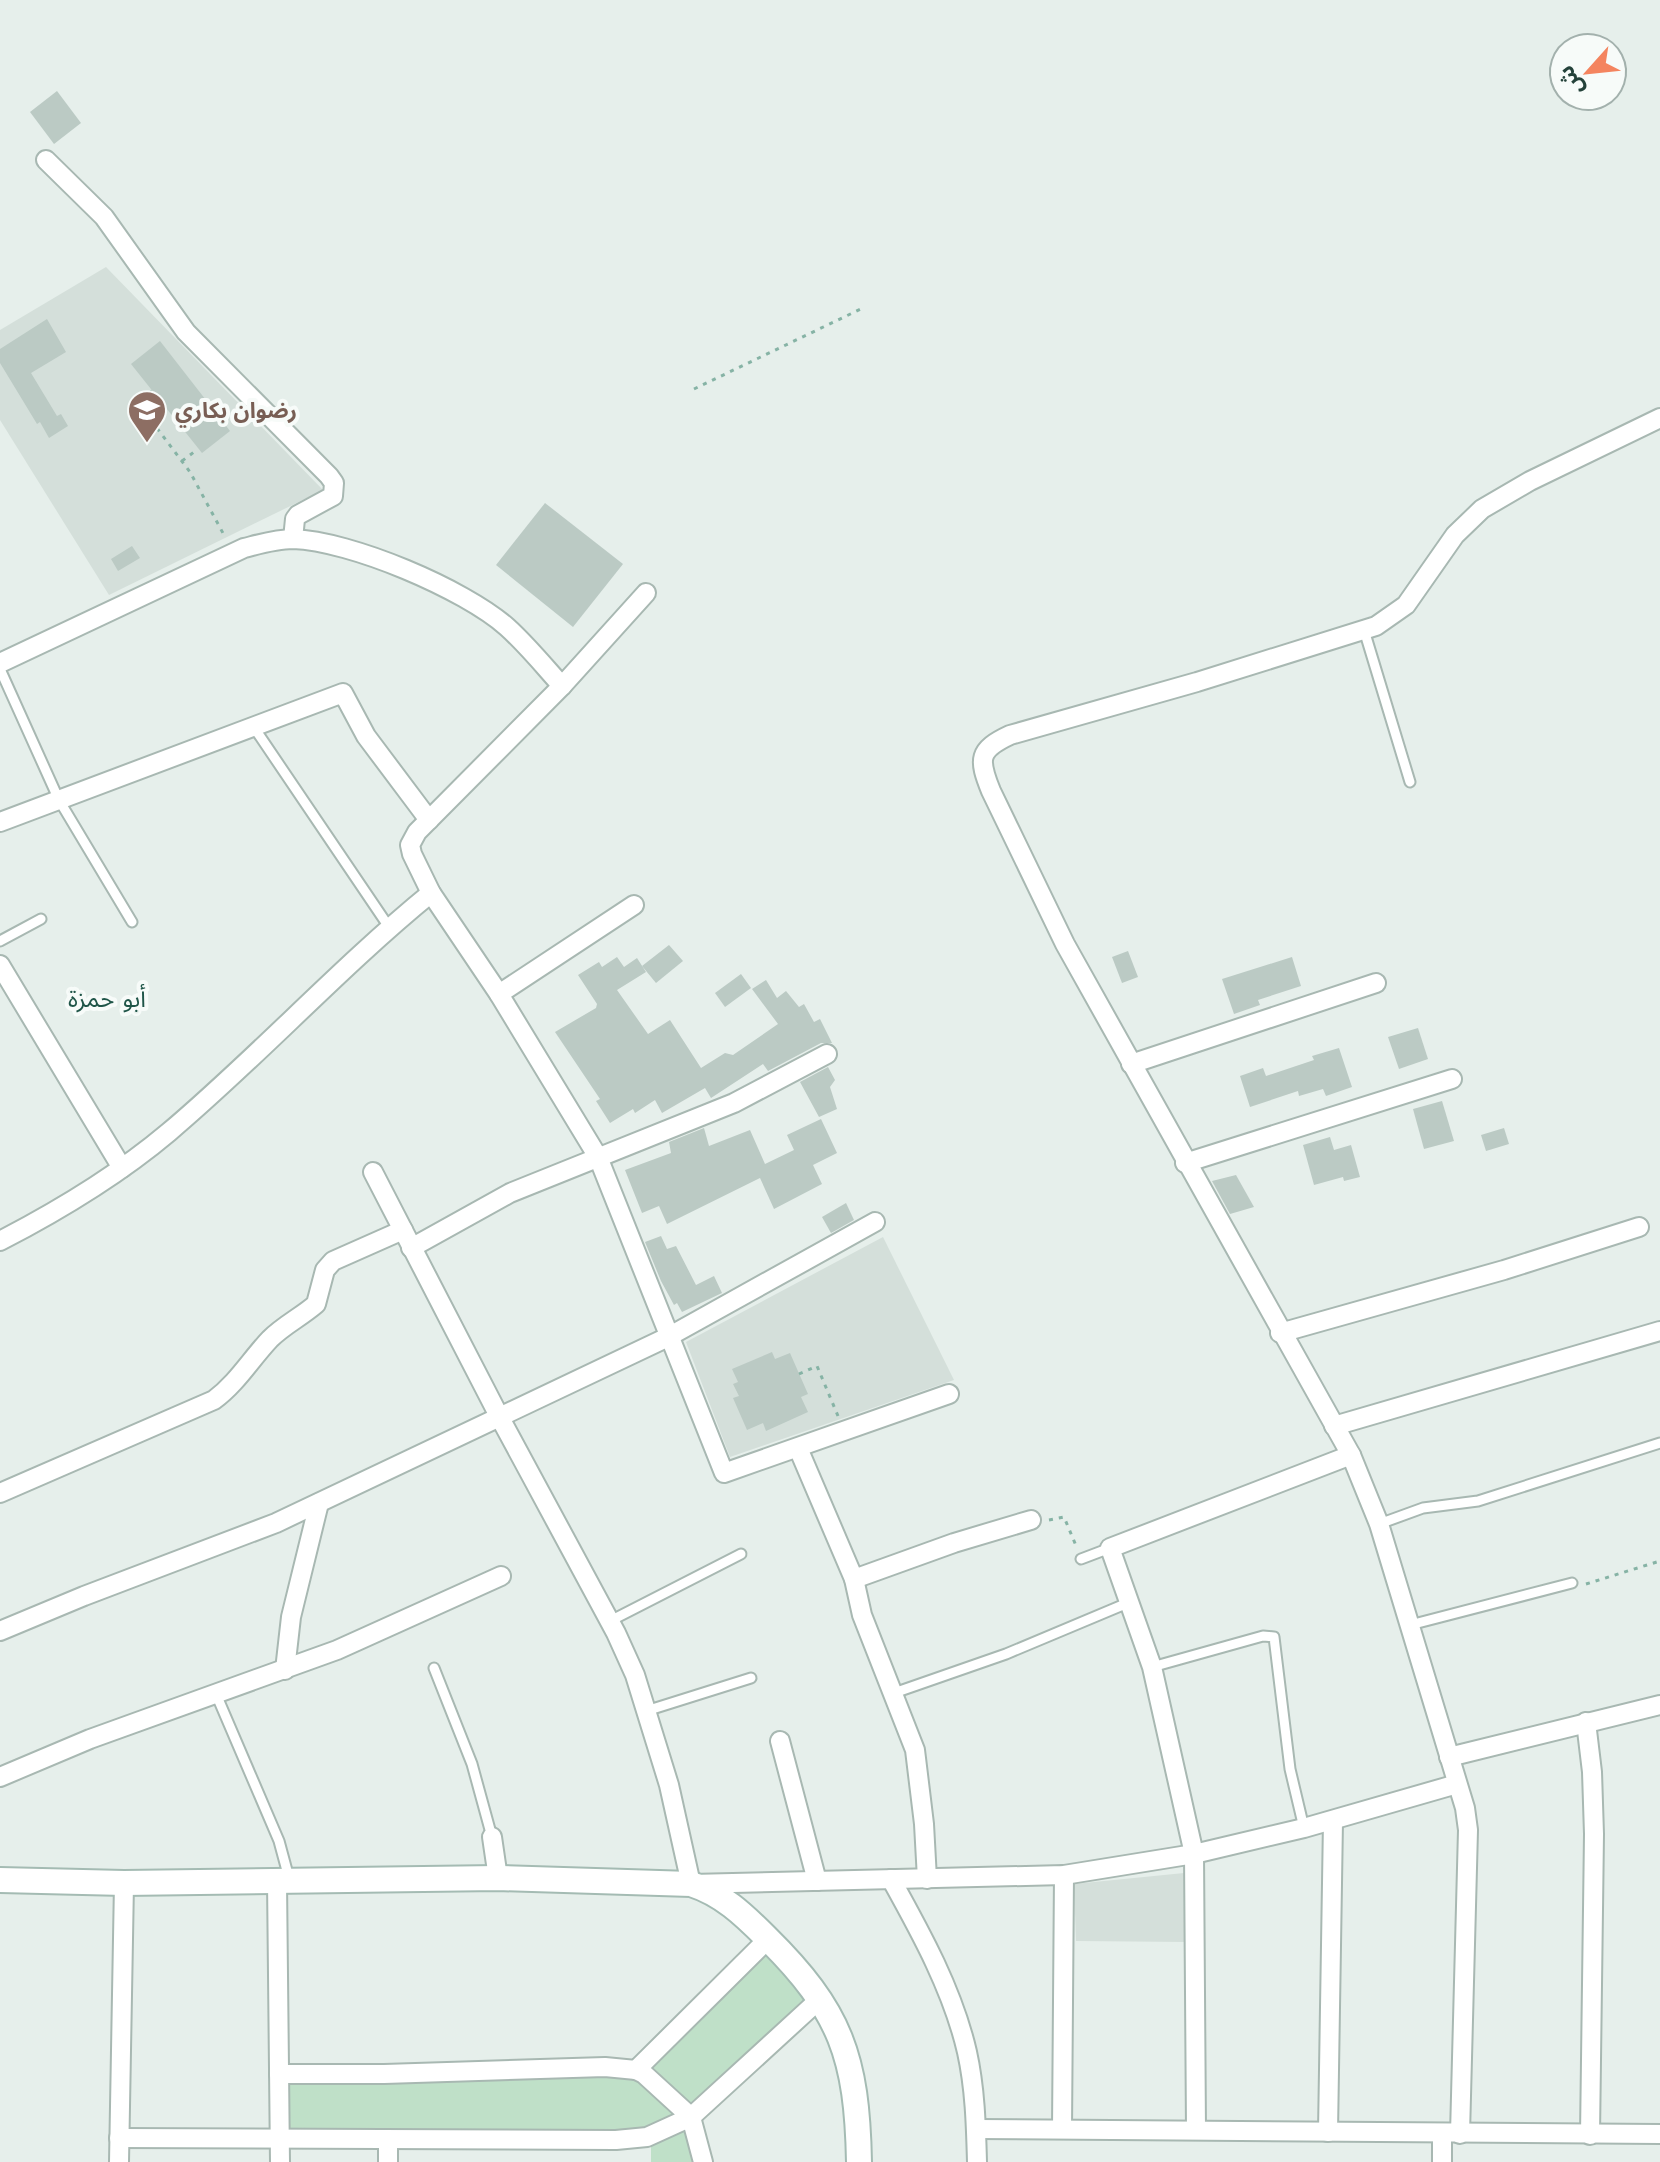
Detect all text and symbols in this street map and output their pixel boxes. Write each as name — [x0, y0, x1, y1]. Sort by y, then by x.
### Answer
north arrow — [1548, 32, 1628, 112]
text: ش — [1553, 62, 1589, 100]
school or university icon: رضوان بكاري — [126, 389, 168, 444]
place label: رضوان بكاري — [175, 398, 297, 428]
district label: أبو حمزة — [68, 983, 146, 1013]

